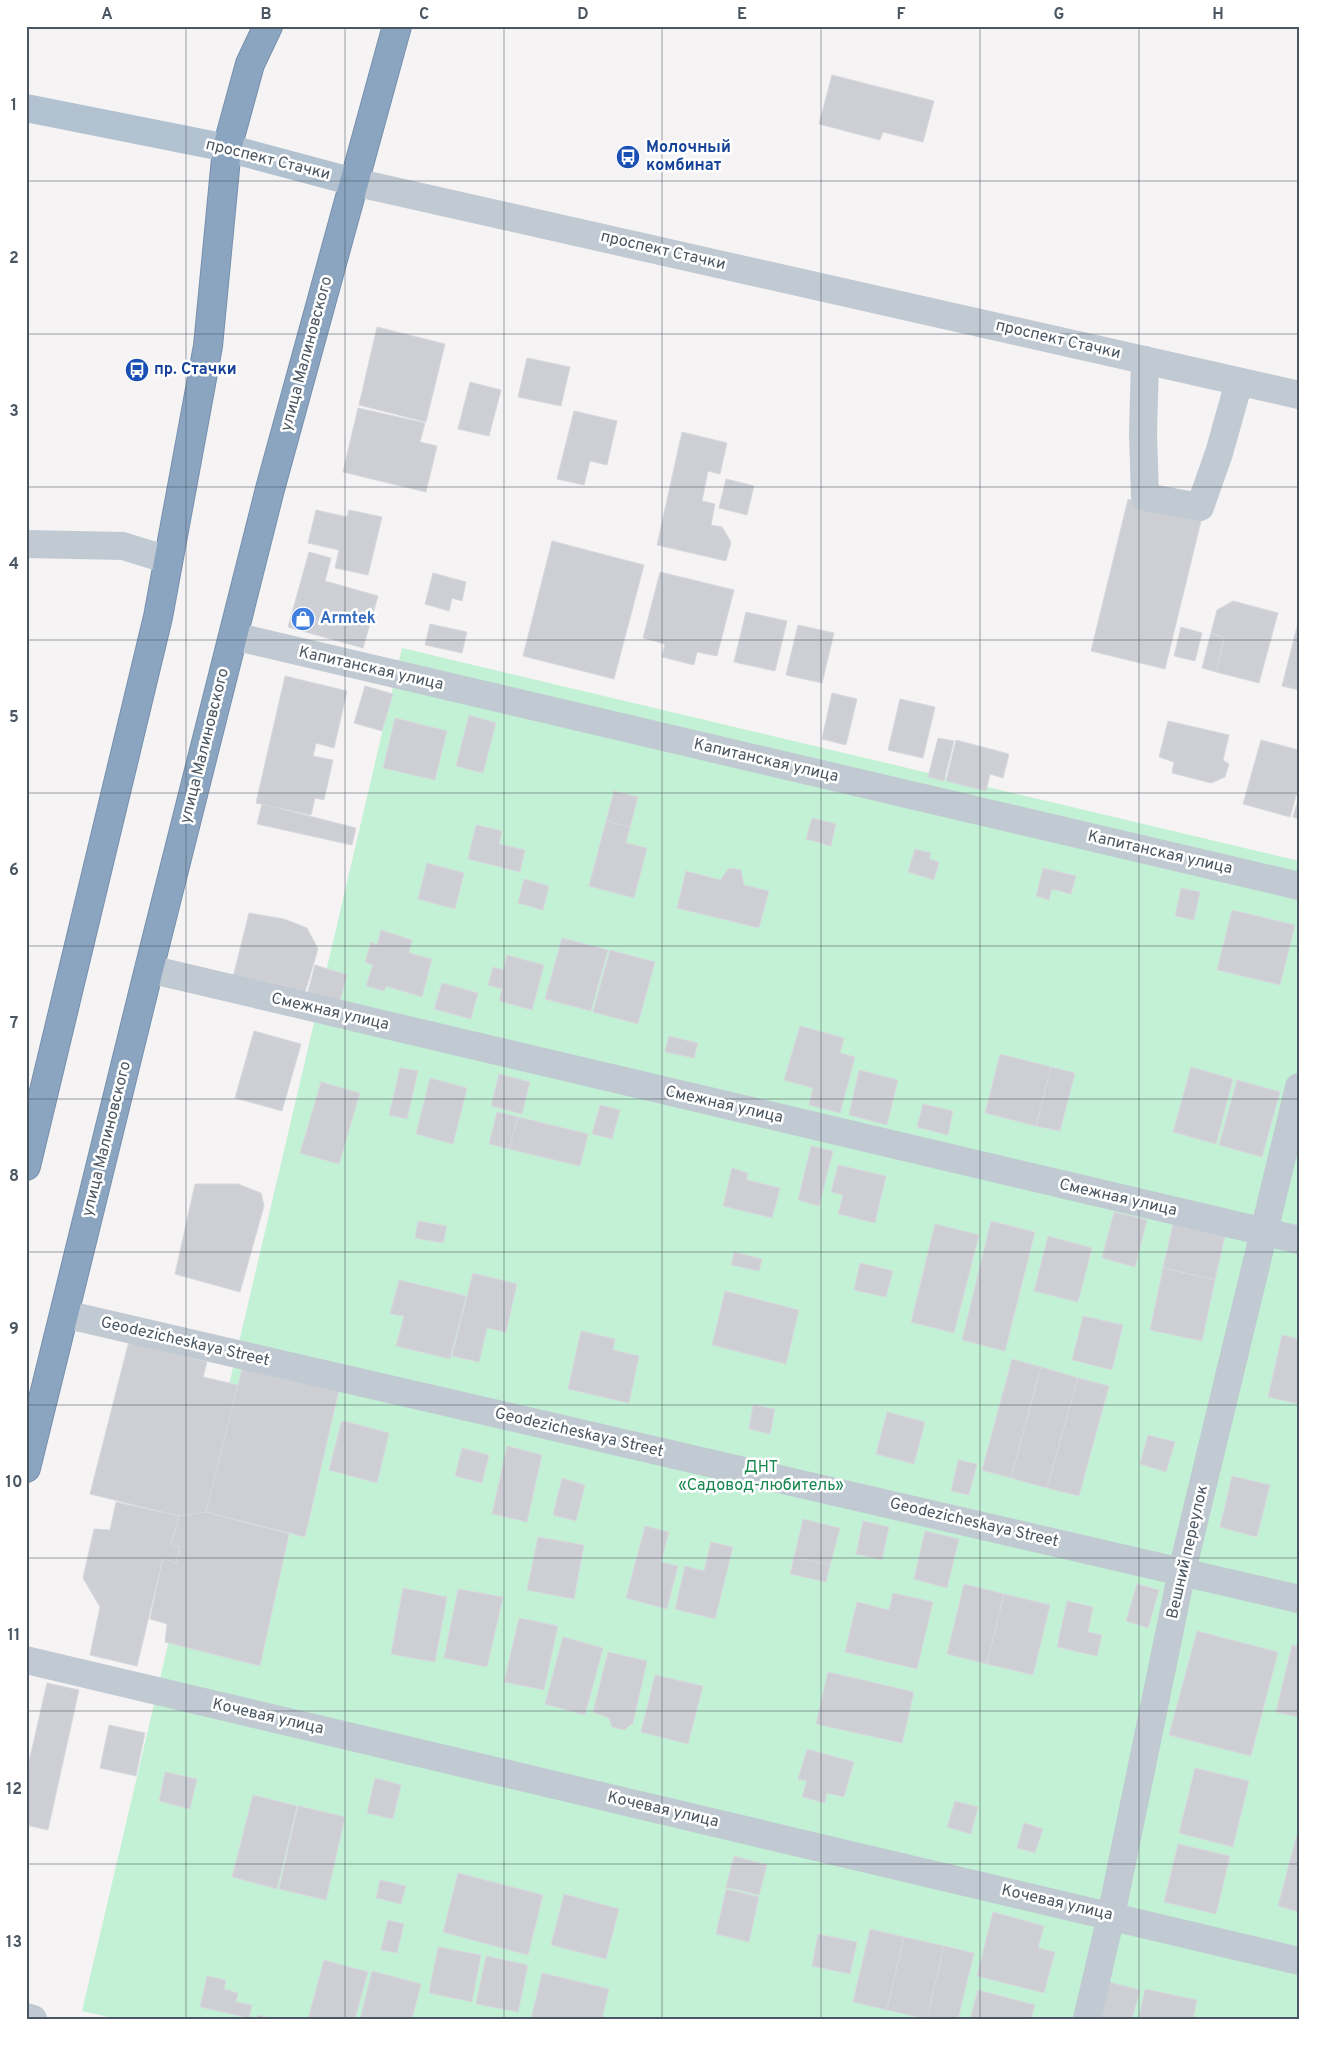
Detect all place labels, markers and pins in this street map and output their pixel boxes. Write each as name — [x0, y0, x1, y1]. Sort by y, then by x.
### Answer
place label: Молочный комбинат — [646, 138, 731, 176]
bus stop icon: Молочный комбинат — [615, 144, 641, 170]
bus stop icon: пр. Стачки — [124, 357, 150, 383]
place label: пр. Стачки — [154, 360, 237, 380]
shop icon: Armtek — [290, 606, 316, 632]
place label: Armtek — [320, 609, 376, 629]

